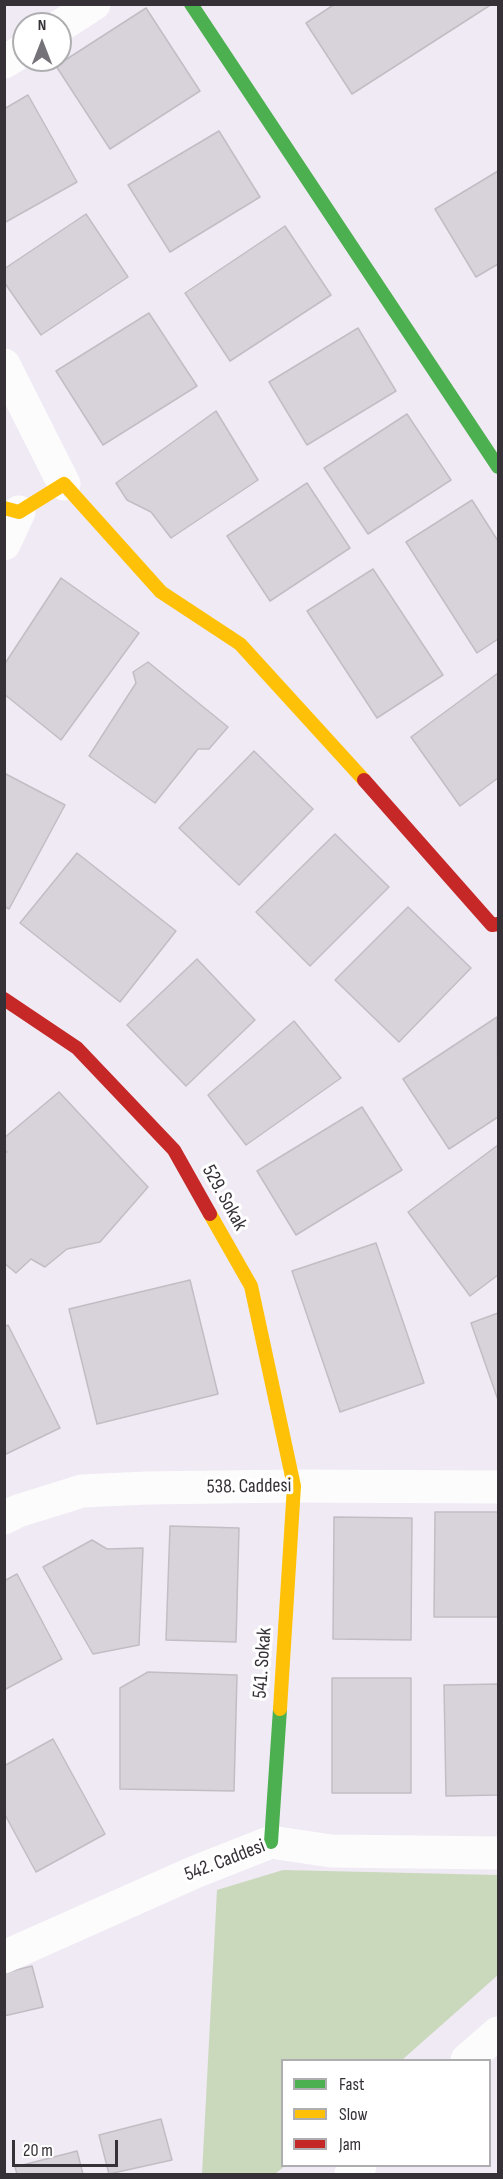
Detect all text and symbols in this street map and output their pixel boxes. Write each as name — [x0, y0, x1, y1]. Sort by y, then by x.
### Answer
north arrow — [12, 12, 72, 72]
text: N — [38, 16, 46, 35]
street label: 529. Sokak — [196, 1161, 252, 1235]
street label: 538. Caddesi — [206, 1474, 292, 1500]
street label: 541. Sokak — [249, 1627, 277, 1699]
street label: 542. Caddesi — [181, 1835, 269, 1887]
legend — [281, 2059, 491, 2167]
text: Fast — [339, 2074, 364, 2095]
text: Slow — [339, 2104, 368, 2125]
scale bar — [15, 2128, 122, 2166]
text: Jam — [339, 2134, 361, 2155]
text: 20 m — [23, 2140, 53, 2161]

